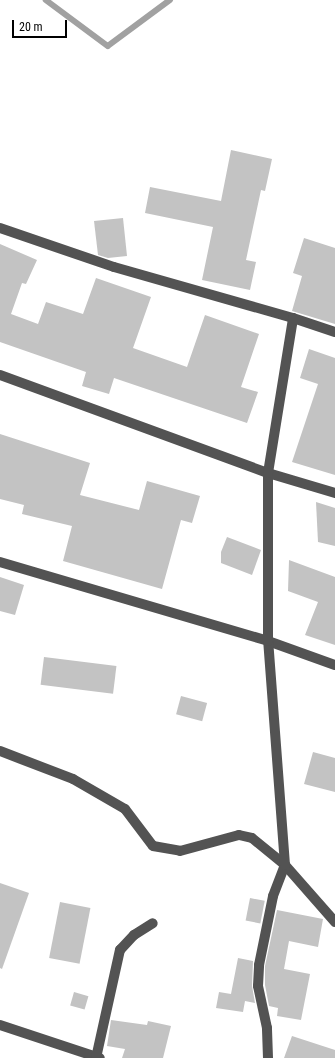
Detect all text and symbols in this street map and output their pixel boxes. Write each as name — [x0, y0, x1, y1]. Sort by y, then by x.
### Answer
scale bar — [14, 12, 69, 38]
text: 20 m — [19, 20, 43, 34]

